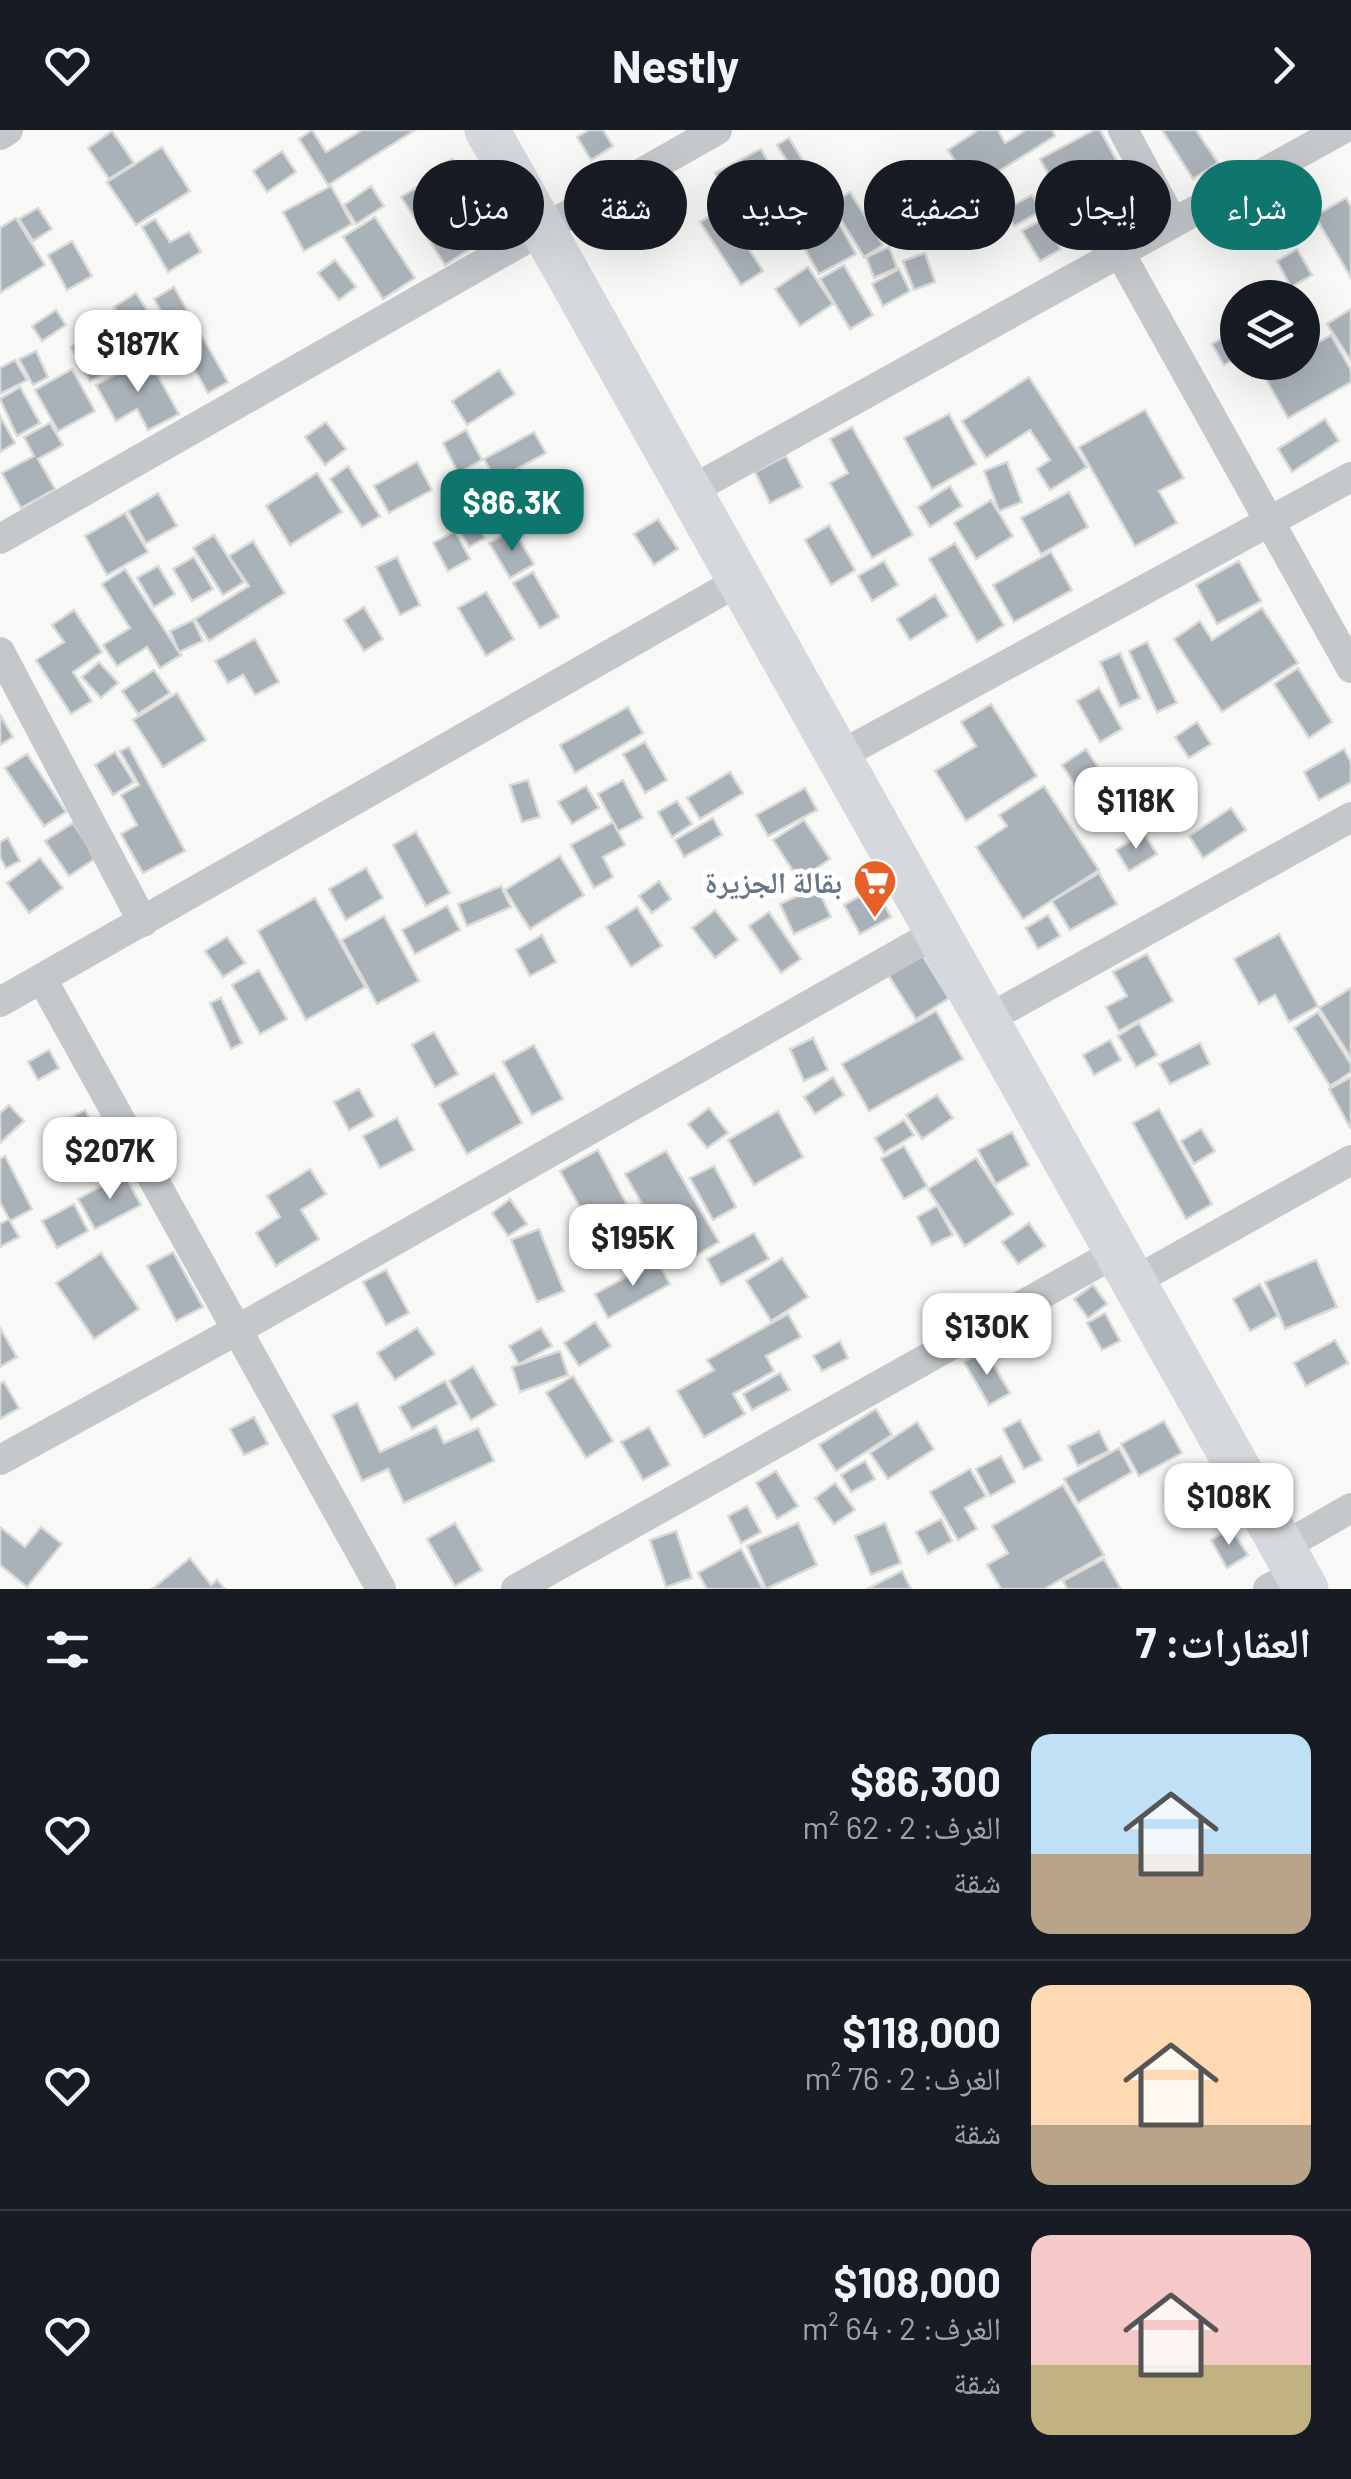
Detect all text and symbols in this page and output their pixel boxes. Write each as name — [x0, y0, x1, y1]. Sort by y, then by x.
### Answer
icon: heart — [40, 38, 95, 93]
text: Nestly — [612, 38, 739, 92]
icon: forward — [1256, 38, 1311, 93]
chip: منزل — [413, 160, 544, 250]
chip: شقة — [564, 160, 687, 250]
chip: جديد — [707, 160, 844, 250]
chip: تصفية — [864, 160, 1015, 250]
chip: إيجار — [1035, 160, 1171, 250]
chip: شراء — [1191, 160, 1322, 250]
map controls — [1220, 280, 1320, 380]
button: layers — [1220, 280, 1320, 380]
pin: $187K — [68, 310, 208, 395]
text: $187K — [97, 323, 179, 361]
pin: $86.3K — [431, 469, 593, 554]
text: $86.3K — [463, 482, 561, 520]
pin: $118K — [1066, 767, 1206, 852]
text: $118K — [1097, 780, 1175, 818]
supermarket icon: بقالة الجزيرة — [852, 858, 898, 919]
place label: بقالة الجزيرة — [705, 863, 842, 900]
pin: $207K — [40, 1117, 180, 1202]
text: $207K — [65, 1130, 155, 1168]
pin: $195K — [563, 1204, 703, 1289]
text: $195K — [591, 1217, 675, 1255]
pin: $130K — [917, 1293, 1057, 1378]
text: $130K — [944, 1306, 1030, 1344]
pin: $108K — [1159, 1463, 1299, 1548]
text: $108K — [1186, 1476, 1272, 1514]
text: العقارات: 7 — [1136, 1616, 1311, 1666]
icon: filters — [40, 1622, 95, 1677]
text: $86,300 — [850, 1755, 1001, 1805]
icon: home — [1111, 1774, 1231, 1894]
icon: heart — [40, 1807, 95, 1862]
text: الغرف: 2 · 62 m² — [802, 1807, 1001, 1845]
text: شقة — [953, 1861, 1001, 1899]
text: $118,000 — [842, 2006, 1001, 2056]
icon: home — [1111, 2025, 1231, 2145]
icon: heart — [40, 2058, 95, 2113]
text: الغرف: 2 · 76 m² — [804, 2058, 1001, 2096]
text: شقة — [953, 2112, 1001, 2150]
text: $108,000 — [834, 2256, 1001, 2306]
icon: home — [1111, 2275, 1231, 2395]
icon: heart — [40, 2308, 95, 2363]
text: الغرف: 2 · 64 m² — [802, 2308, 1001, 2346]
text: شقة — [953, 2362, 1001, 2400]

